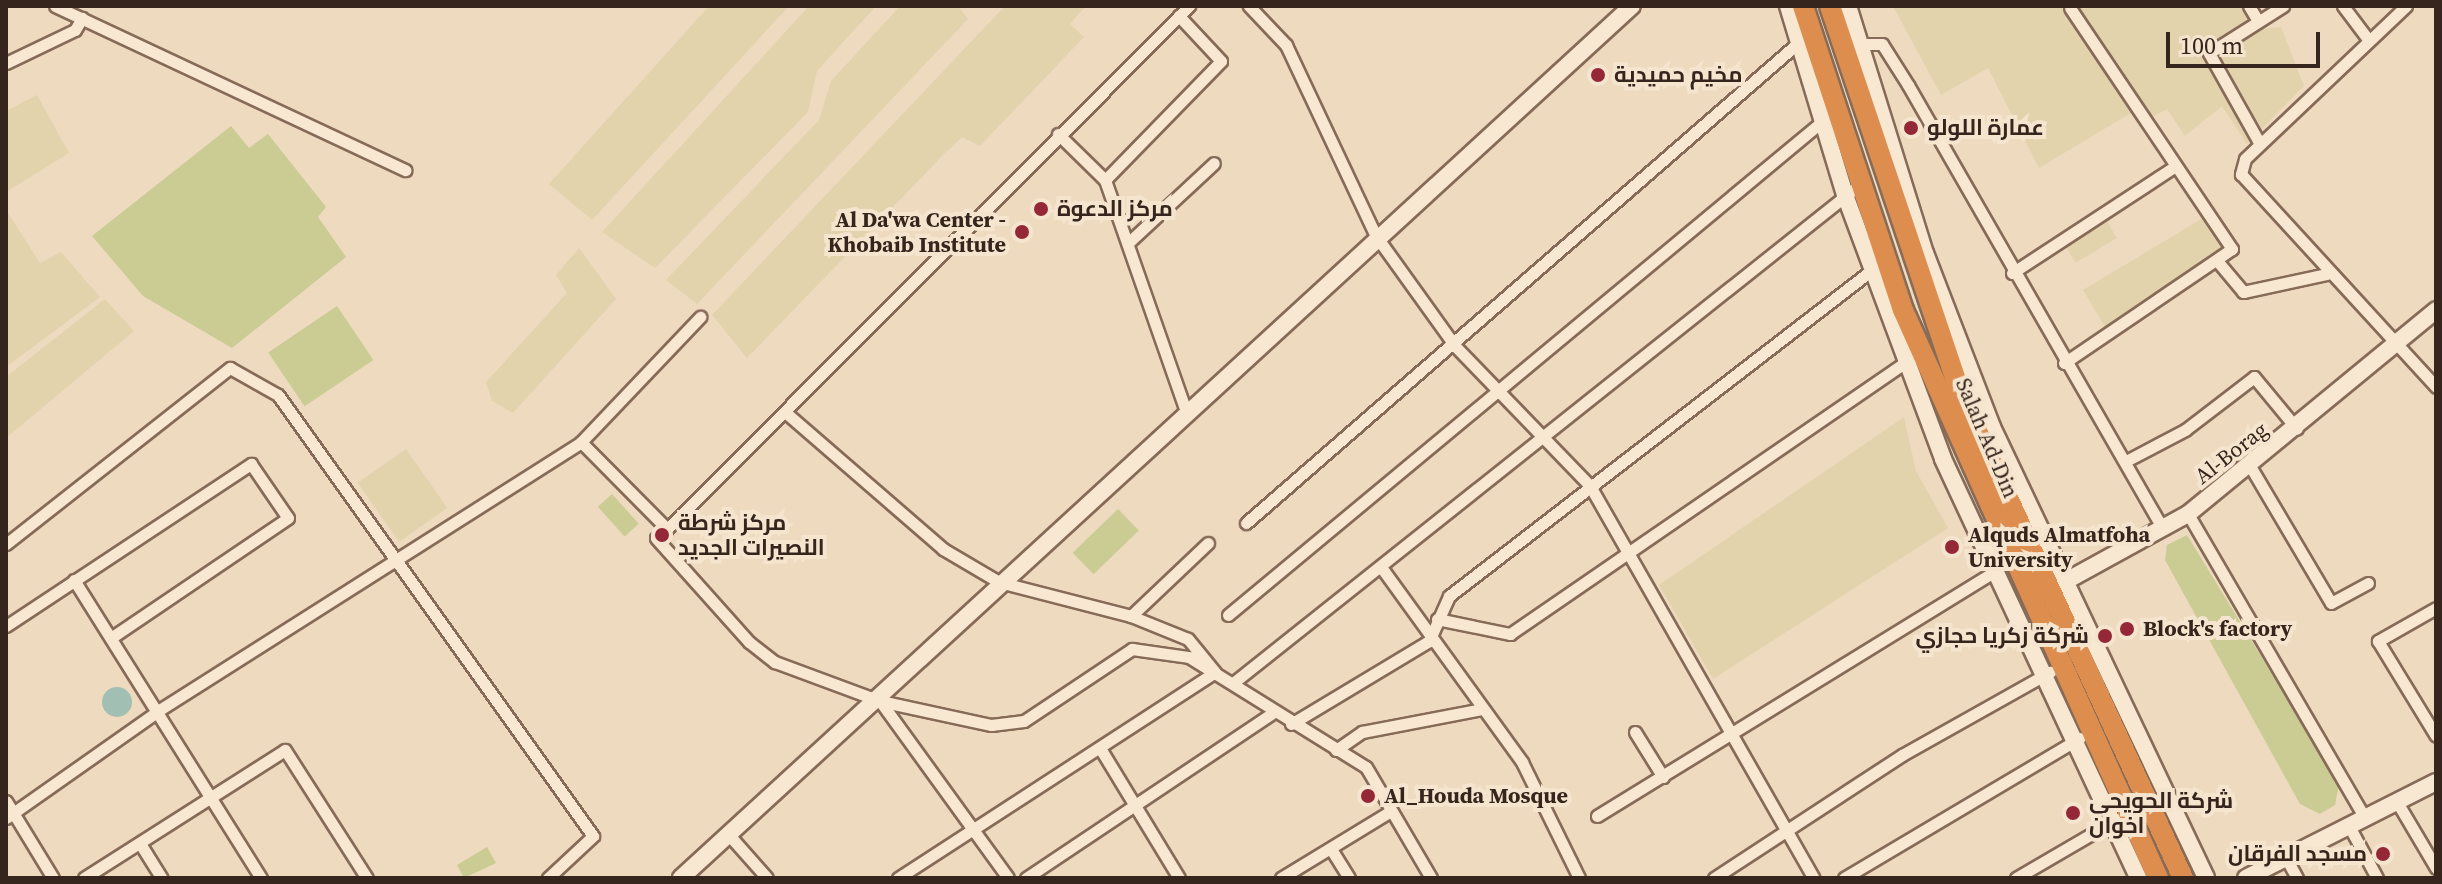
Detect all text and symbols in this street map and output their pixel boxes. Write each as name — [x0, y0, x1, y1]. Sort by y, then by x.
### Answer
scale bar — [2170, 16, 2324, 66]
text: 100 m — [2180, 29, 2243, 62]
place label: مخيم حميدية — [1614, 62, 1743, 88]
marker: مخيم حميدية — [1589, 66, 1607, 84]
place label: عمارة اللولو — [1927, 115, 2044, 141]
marker: عمارة اللولو — [1902, 119, 1920, 137]
place label: مركز الدعوة — [1057, 196, 1173, 222]
marker: مركز الدعوة — [1032, 200, 1050, 218]
place label: Al Da'wa Center - Khobaib Institute — [827, 206, 1006, 258]
marker: Al Da'wa Center - Khobaib Institute — [1013, 223, 1031, 241]
street label: Salah Ad-Din — [1950, 374, 2024, 502]
street label: Al-Borag — [2189, 416, 2273, 490]
place label: مركز شرطة النصيرات الجديد — [678, 509, 825, 560]
place label: Alquds Almatfoha University — [1968, 521, 2150, 572]
marker: مركز شرطة النصيرات الجديد — [653, 526, 671, 544]
marker: Alquds Almatfoha University — [1943, 538, 1961, 556]
place label: Block's factory — [2143, 616, 2292, 642]
marker: Block's factory — [2118, 620, 2136, 638]
place label: شركة زكريا حجازي — [1915, 623, 2089, 649]
marker: شركة زكريا حجازي — [2096, 627, 2114, 645]
place label: Al_Houda Mosque — [1384, 783, 1568, 809]
marker: Al_Houda Mosque — [1359, 787, 1377, 805]
place label: شركة الحويحي اخوان — [2089, 787, 2233, 838]
marker: شركة الحويحي اخوان — [2064, 804, 2082, 822]
place label: مسجد الفرقان — [2228, 841, 2367, 867]
marker: مسجد الفرقان — [2374, 845, 2392, 863]

